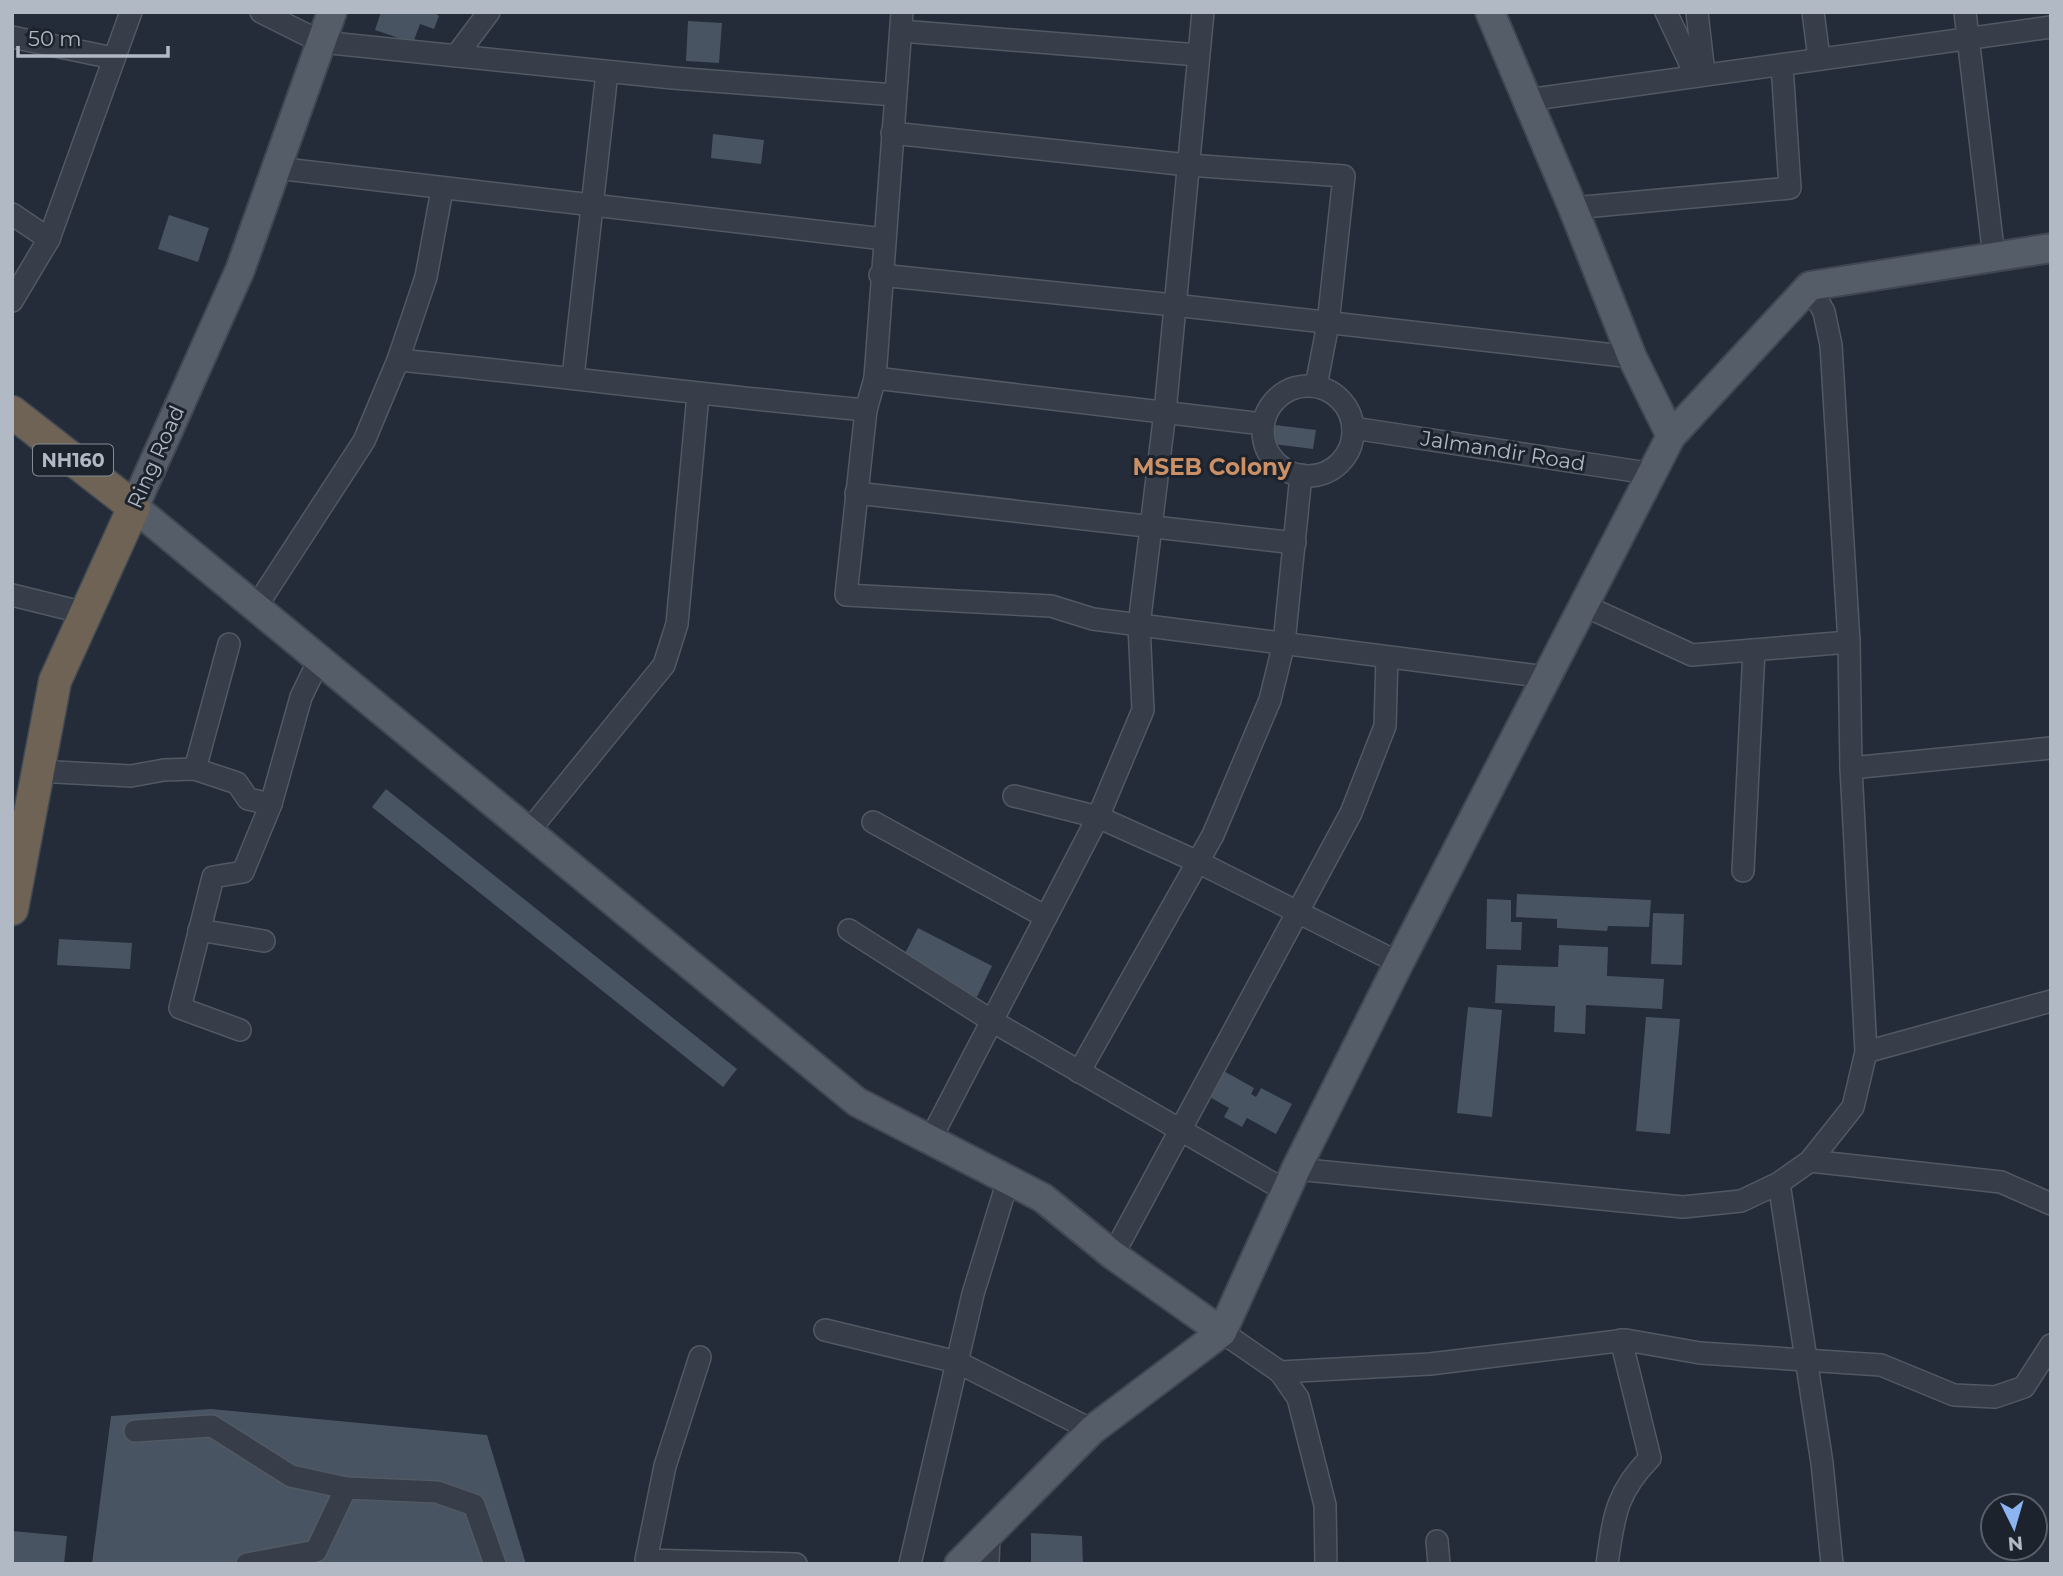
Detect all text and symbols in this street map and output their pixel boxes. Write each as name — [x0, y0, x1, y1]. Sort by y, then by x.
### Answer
scale bar — [18, 14, 168, 58]
text: 50 m — [28, 26, 82, 51]
street label: Ring Road — [122, 402, 189, 512]
street label: Jalmandir Road — [1418, 425, 1587, 476]
road number: NH160 — [33, 444, 113, 475]
district label: MSEB Colony — [1133, 453, 1292, 481]
north arrow — [1979, 1492, 2049, 1562]
text: N — [2007, 1531, 2024, 1556]

